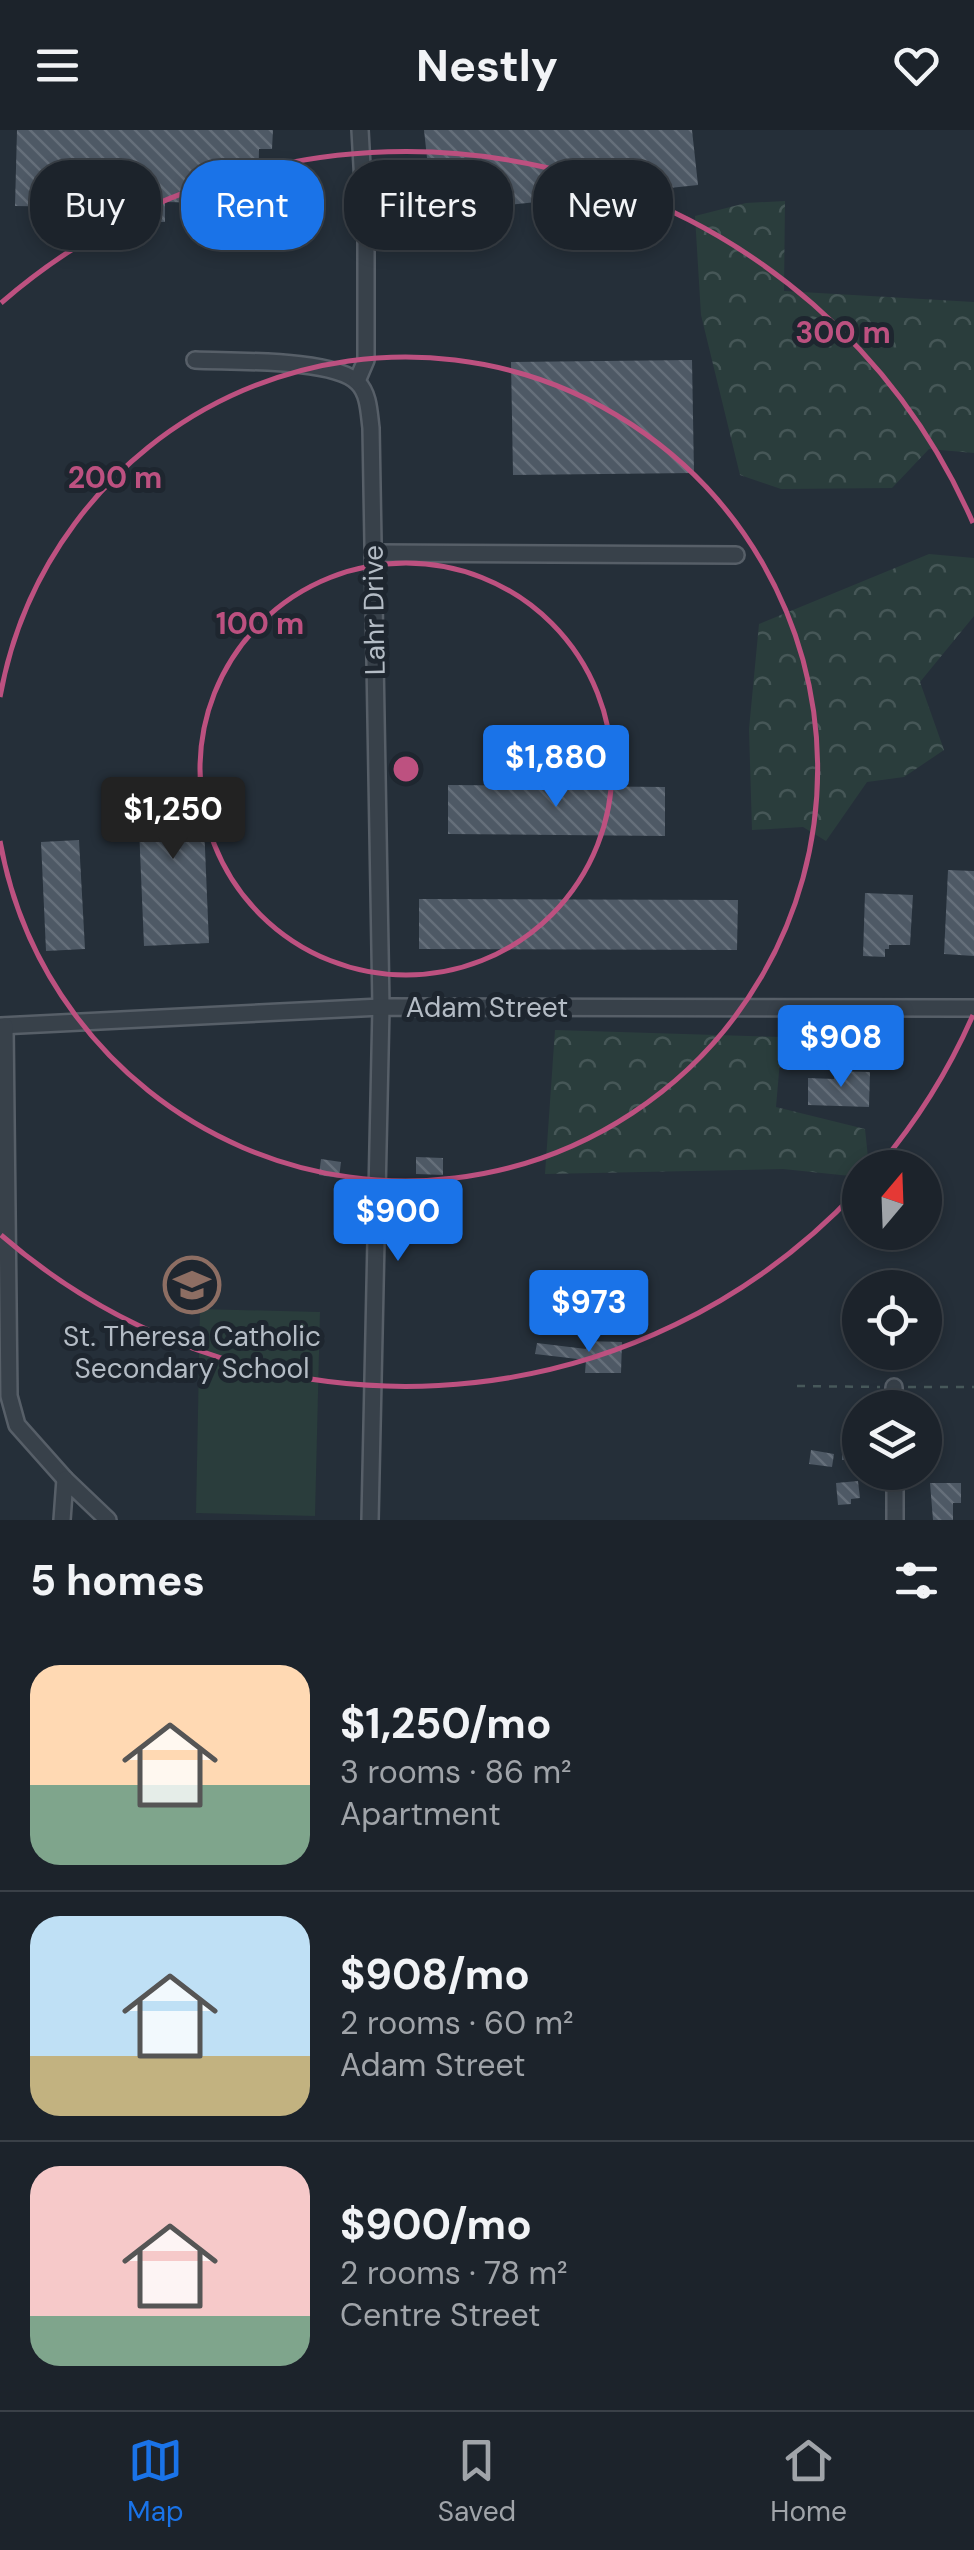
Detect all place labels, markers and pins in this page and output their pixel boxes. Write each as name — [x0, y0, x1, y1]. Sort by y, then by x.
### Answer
pin: $1,880 — [475, 725, 637, 810]
centre of rings — [388, 751, 424, 787]
pin: $1,250 — [92, 777, 254, 862]
pin: $908 — [782, 1005, 900, 1090]
pin: $900 — [339, 1179, 457, 1264]
school or university icon: St. Theresa Catholic Secondary School — [162, 1255, 222, 1315]
pin: $973 — [530, 1270, 648, 1355]
place label: St. Theresa Catholic Secondary School — [63, 1318, 321, 1387]

